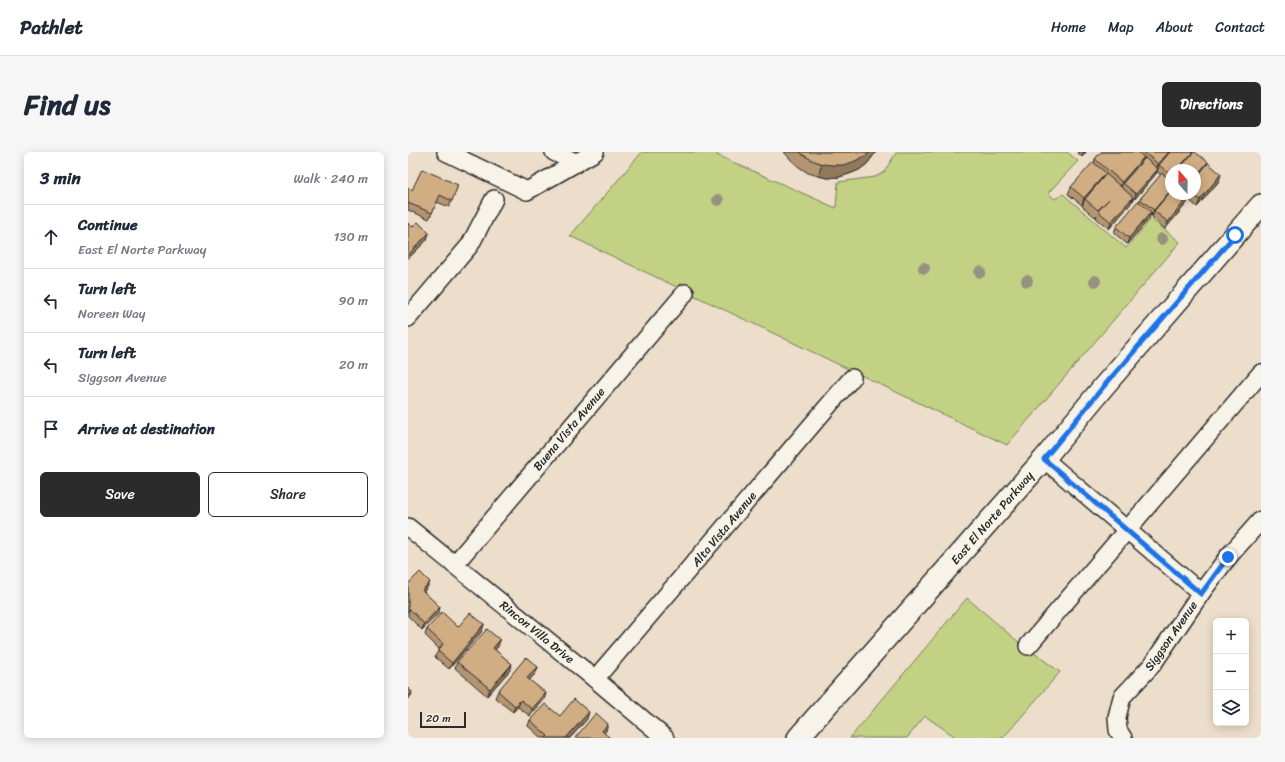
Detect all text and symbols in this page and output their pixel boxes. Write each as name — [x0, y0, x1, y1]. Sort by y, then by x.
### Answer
text: Pathlet — [20, 11, 83, 44]
text: Home — [1051, 15, 1086, 40]
text: Map — [1108, 15, 1134, 40]
text: About — [1156, 15, 1193, 40]
text: Contact — [1215, 15, 1265, 40]
text: Find us — [24, 80, 111, 129]
button: Directions — [1162, 82, 1261, 127]
text: 3 min — [40, 163, 81, 193]
north arrow — [1165, 164, 1201, 200]
text: Walk · 240 m — [293, 167, 368, 190]
text: Continue — [78, 212, 138, 238]
text: 130 m — [334, 225, 368, 248]
icon: ahead — [40, 226, 62, 248]
route start — [1226, 226, 1244, 244]
text: East El Norte Parkway — [78, 238, 206, 261]
text: Turn left — [78, 276, 136, 302]
text: 90 m — [338, 289, 368, 312]
icon: left — [40, 290, 62, 312]
text: Noreen Way — [78, 302, 145, 325]
text: Turn left — [78, 340, 136, 366]
text: 20 m — [339, 353, 368, 376]
icon: left — [40, 354, 62, 376]
text: Siggson Avenue — [78, 366, 167, 389]
street label: Buena Vista Avenue — [527, 382, 611, 476]
text: Arrive at destination — [78, 416, 215, 442]
icon: arrive — [40, 418, 62, 440]
street label: East El Norte Parkway — [945, 465, 1040, 570]
button: Save — [40, 472, 200, 517]
button: Share — [208, 472, 368, 517]
street label: Alta Vista Avenue — [685, 486, 762, 572]
route end — [1219, 548, 1237, 566]
street label: Rincon Villa Drive — [495, 595, 580, 669]
street label: Siggson Avenue — [1138, 596, 1204, 676]
map controls — [1213, 618, 1249, 726]
button: + — [1213, 618, 1249, 654]
button: − — [1213, 654, 1249, 690]
button: layers — [1213, 690, 1249, 726]
text: 20 m — [426, 709, 451, 728]
scale bar — [420, 710, 466, 729]

